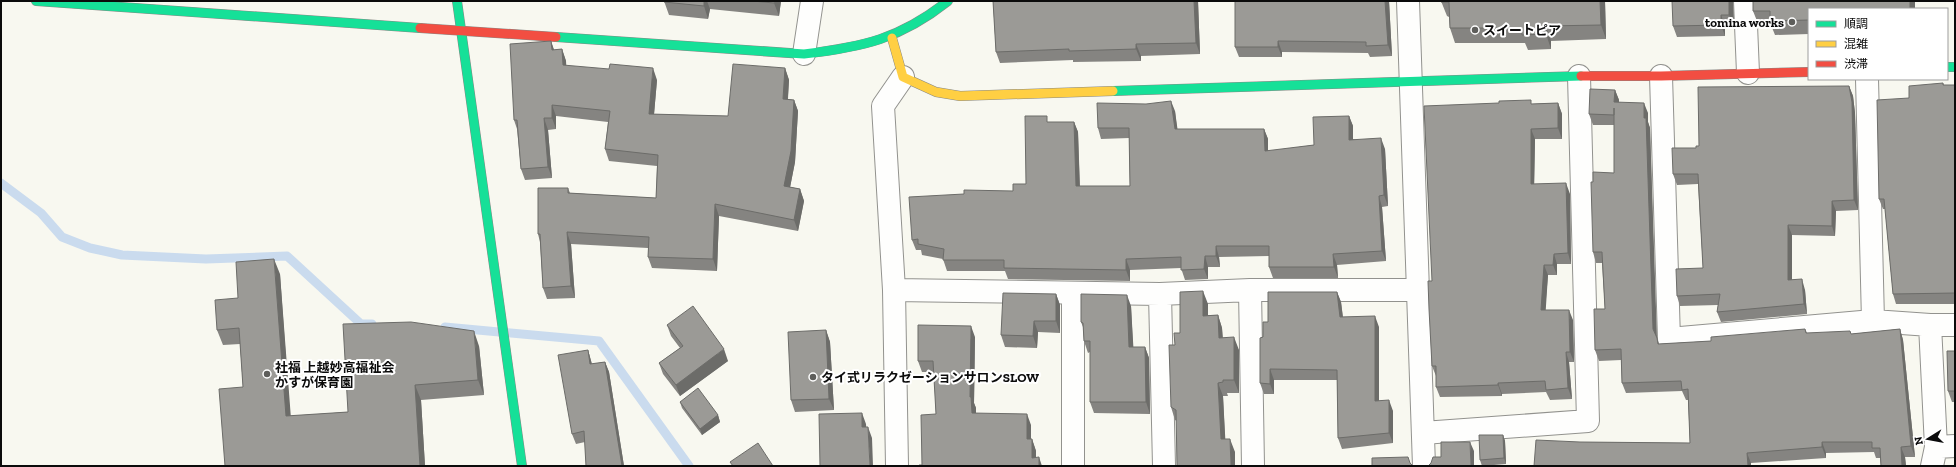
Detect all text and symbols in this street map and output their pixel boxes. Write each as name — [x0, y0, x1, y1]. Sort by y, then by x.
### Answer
legend — [1808, 8, 1948, 80]
place label: tomina works — [1705, 15, 1784, 30]
marker: tomina works — [1787, 17, 1797, 27]
text: 順調 — [1844, 17, 1868, 31]
place label: スイートピア — [1483, 23, 1561, 38]
marker: スイートピア — [1470, 25, 1480, 35]
text: 混雑 — [1844, 37, 1868, 51]
text: 渋滞 — [1844, 57, 1868, 71]
place label: 社福 上越妙高福祉会 かすが保育園 — [275, 360, 394, 390]
marker: 社福 上越妙高福祉会 かすが保育園 — [262, 369, 272, 379]
place label: タイ式リラクゼーションサロンSLOW — [821, 370, 1039, 385]
marker: タイ式リラクゼーションサロンSLOW — [808, 372, 818, 382]
north arrow — [1908, 419, 1948, 459]
text: N — [1911, 435, 1926, 446]

